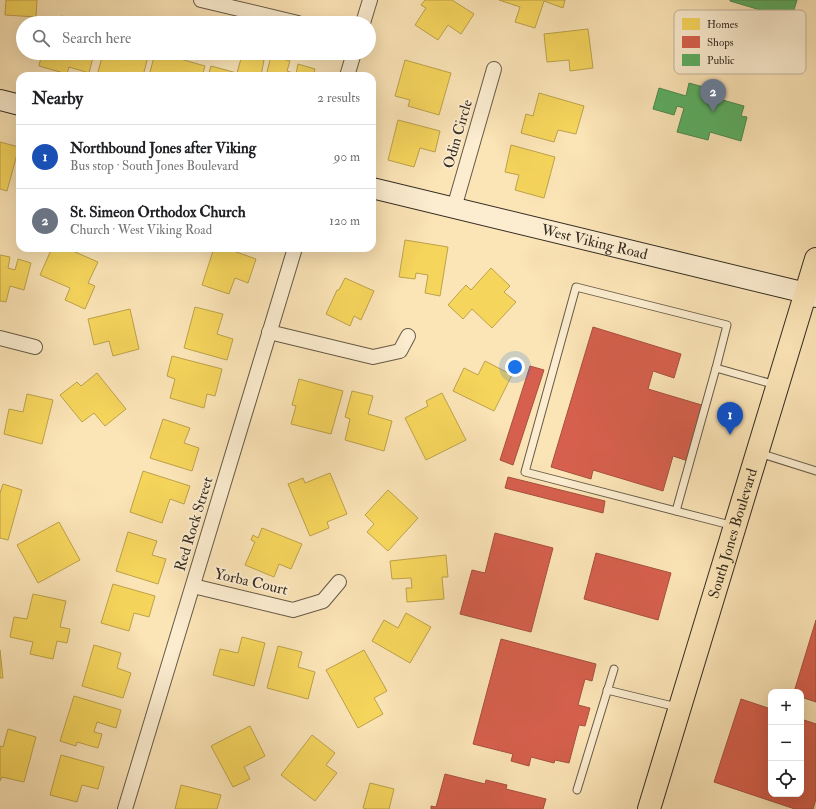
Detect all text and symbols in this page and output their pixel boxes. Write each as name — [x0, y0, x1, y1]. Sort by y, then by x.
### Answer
legend — [674, 10, 806, 74]
search box — [16, 16, 376, 60]
text: Homes — [707, 18, 738, 31]
icon: search — [30, 27, 52, 49]
text: Search here — [62, 29, 131, 48]
text: Shops — [707, 36, 734, 50]
text: Public — [707, 54, 735, 67]
pin: 2 — [700, 79, 726, 112]
text: Nearby — [32, 88, 83, 109]
text: 2 results — [317, 90, 360, 106]
street label: Odin Circle — [439, 97, 477, 171]
text: Northbound Jones after Viking — [70, 139, 256, 158]
text: 1 — [43, 149, 47, 165]
text: 90 m — [334, 149, 360, 165]
text: Bus stop · South Jones Boulevard — [70, 158, 239, 174]
text: St. Simeon Orthodox Church — [70, 203, 246, 222]
text: 2 — [42, 213, 48, 229]
text: 120 m — [329, 213, 360, 229]
street label: West Viking Road — [538, 220, 650, 264]
text: Church · West Viking Road — [70, 222, 212, 238]
your location — [505, 357, 525, 377]
pin: 1 — [717, 402, 743, 435]
street label: South Jones Boulevard — [704, 465, 762, 601]
street label: Red Rock Street — [171, 474, 217, 574]
street label: Yorba Court — [212, 564, 290, 600]
map controls — [768, 689, 804, 797]
button: + — [768, 689, 804, 725]
button: − — [768, 725, 804, 761]
button: locate — [768, 761, 804, 797]

